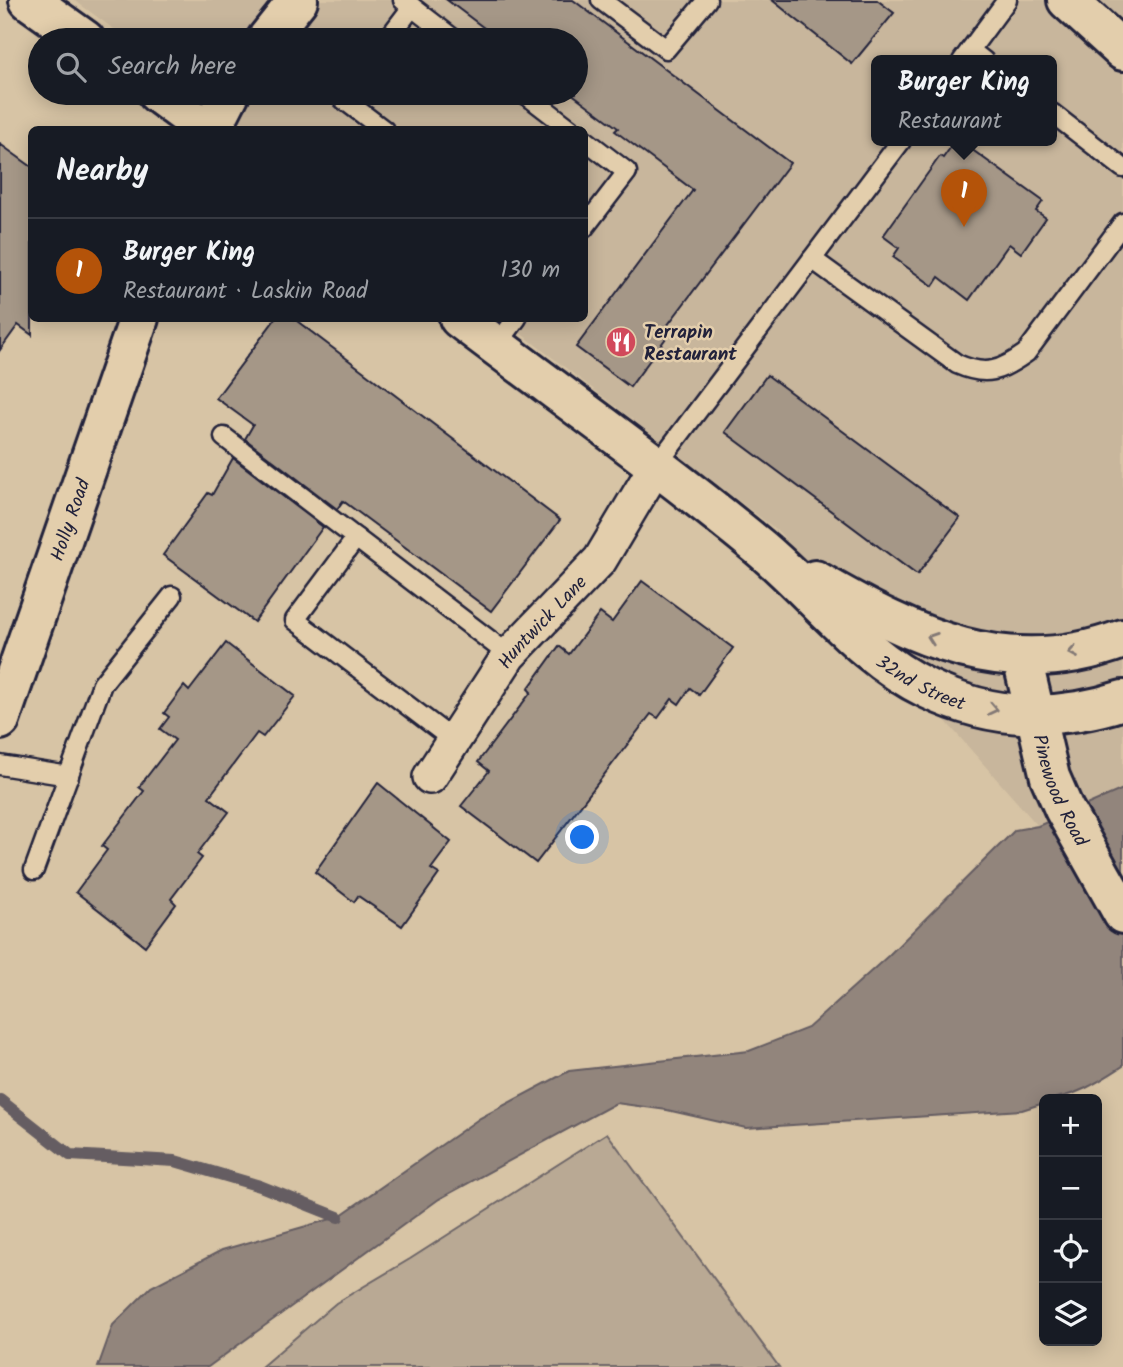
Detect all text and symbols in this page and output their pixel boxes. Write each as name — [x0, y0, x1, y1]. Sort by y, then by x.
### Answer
search box — [28, 28, 588, 105]
text: Search here — [108, 46, 236, 88]
icon: search — [52, 48, 90, 86]
popup — [871, 55, 1057, 146]
text: Burger King — [898, 62, 1030, 104]
text: Restaurant — [898, 104, 1002, 140]
text: Nearby — [56, 148, 148, 196]
pin: 1 — [941, 169, 987, 227]
text: Burger King — [123, 232, 255, 274]
text: 1 — [76, 253, 82, 289]
text: 130 m — [501, 253, 560, 289]
text: Restaurant · Laskin Road — [123, 274, 368, 310]
place label: Terrapin Restaurant — [644, 318, 737, 370]
restaurant icon: Terrapin Restaurant — [604, 325, 638, 359]
street label: Holly Road — [43, 475, 99, 566]
street label: Huntwick Lane — [491, 569, 595, 675]
one-way arrow — [926, 632, 938, 646]
one-way arrow — [1067, 644, 1079, 659]
street label: 32nd Street — [869, 648, 969, 720]
one-way arrow — [987, 701, 999, 716]
street label: Pinewood Road — [1023, 732, 1095, 853]
your location — [565, 820, 599, 854]
map controls — [1039, 1094, 1102, 1346]
button: + — [1039, 1094, 1102, 1157]
button: − — [1039, 1157, 1102, 1220]
button: locate — [1039, 1220, 1102, 1283]
button: layers — [1039, 1283, 1102, 1346]

